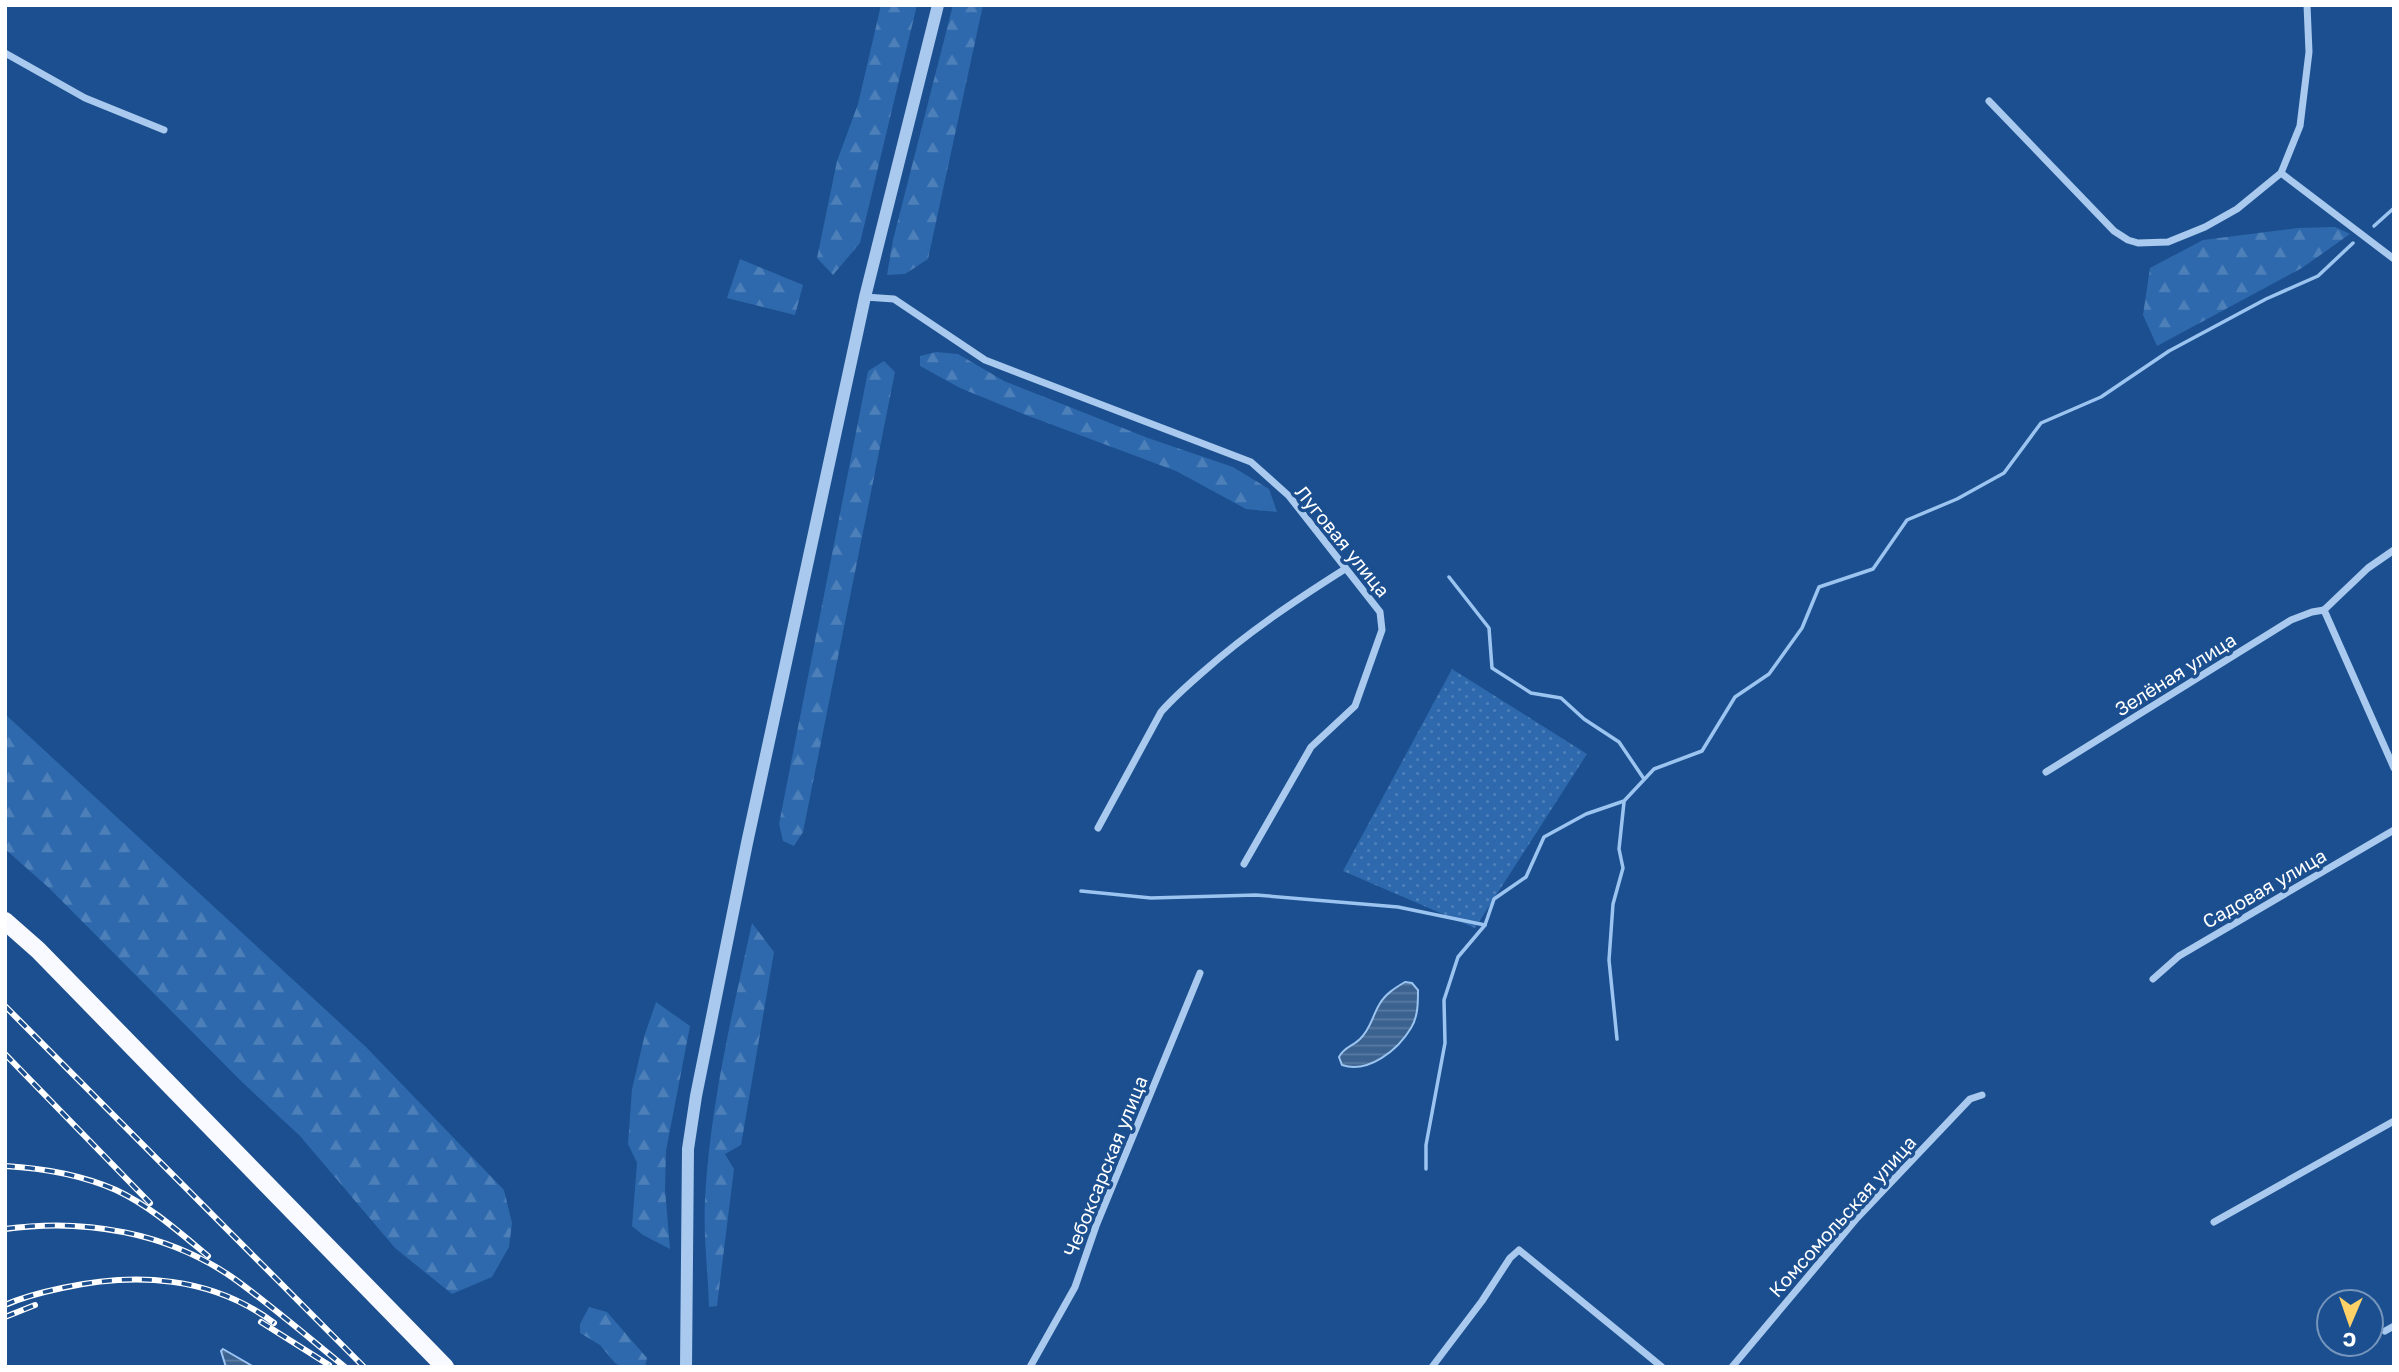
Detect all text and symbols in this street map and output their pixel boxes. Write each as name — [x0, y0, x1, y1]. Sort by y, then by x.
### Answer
street label: Луговая улица — [1291, 481, 1395, 601]
street label: Зелёная улица — [2110, 627, 2240, 721]
street label: Садовая улица — [2198, 843, 2330, 933]
street label: Чебоксарская улица — [1058, 1072, 1152, 1260]
street label: Комсомольская улица — [1764, 1131, 1920, 1301]
north arrow — [2315, 1288, 2385, 1358]
text: С — [2342, 1329, 2357, 1352]

